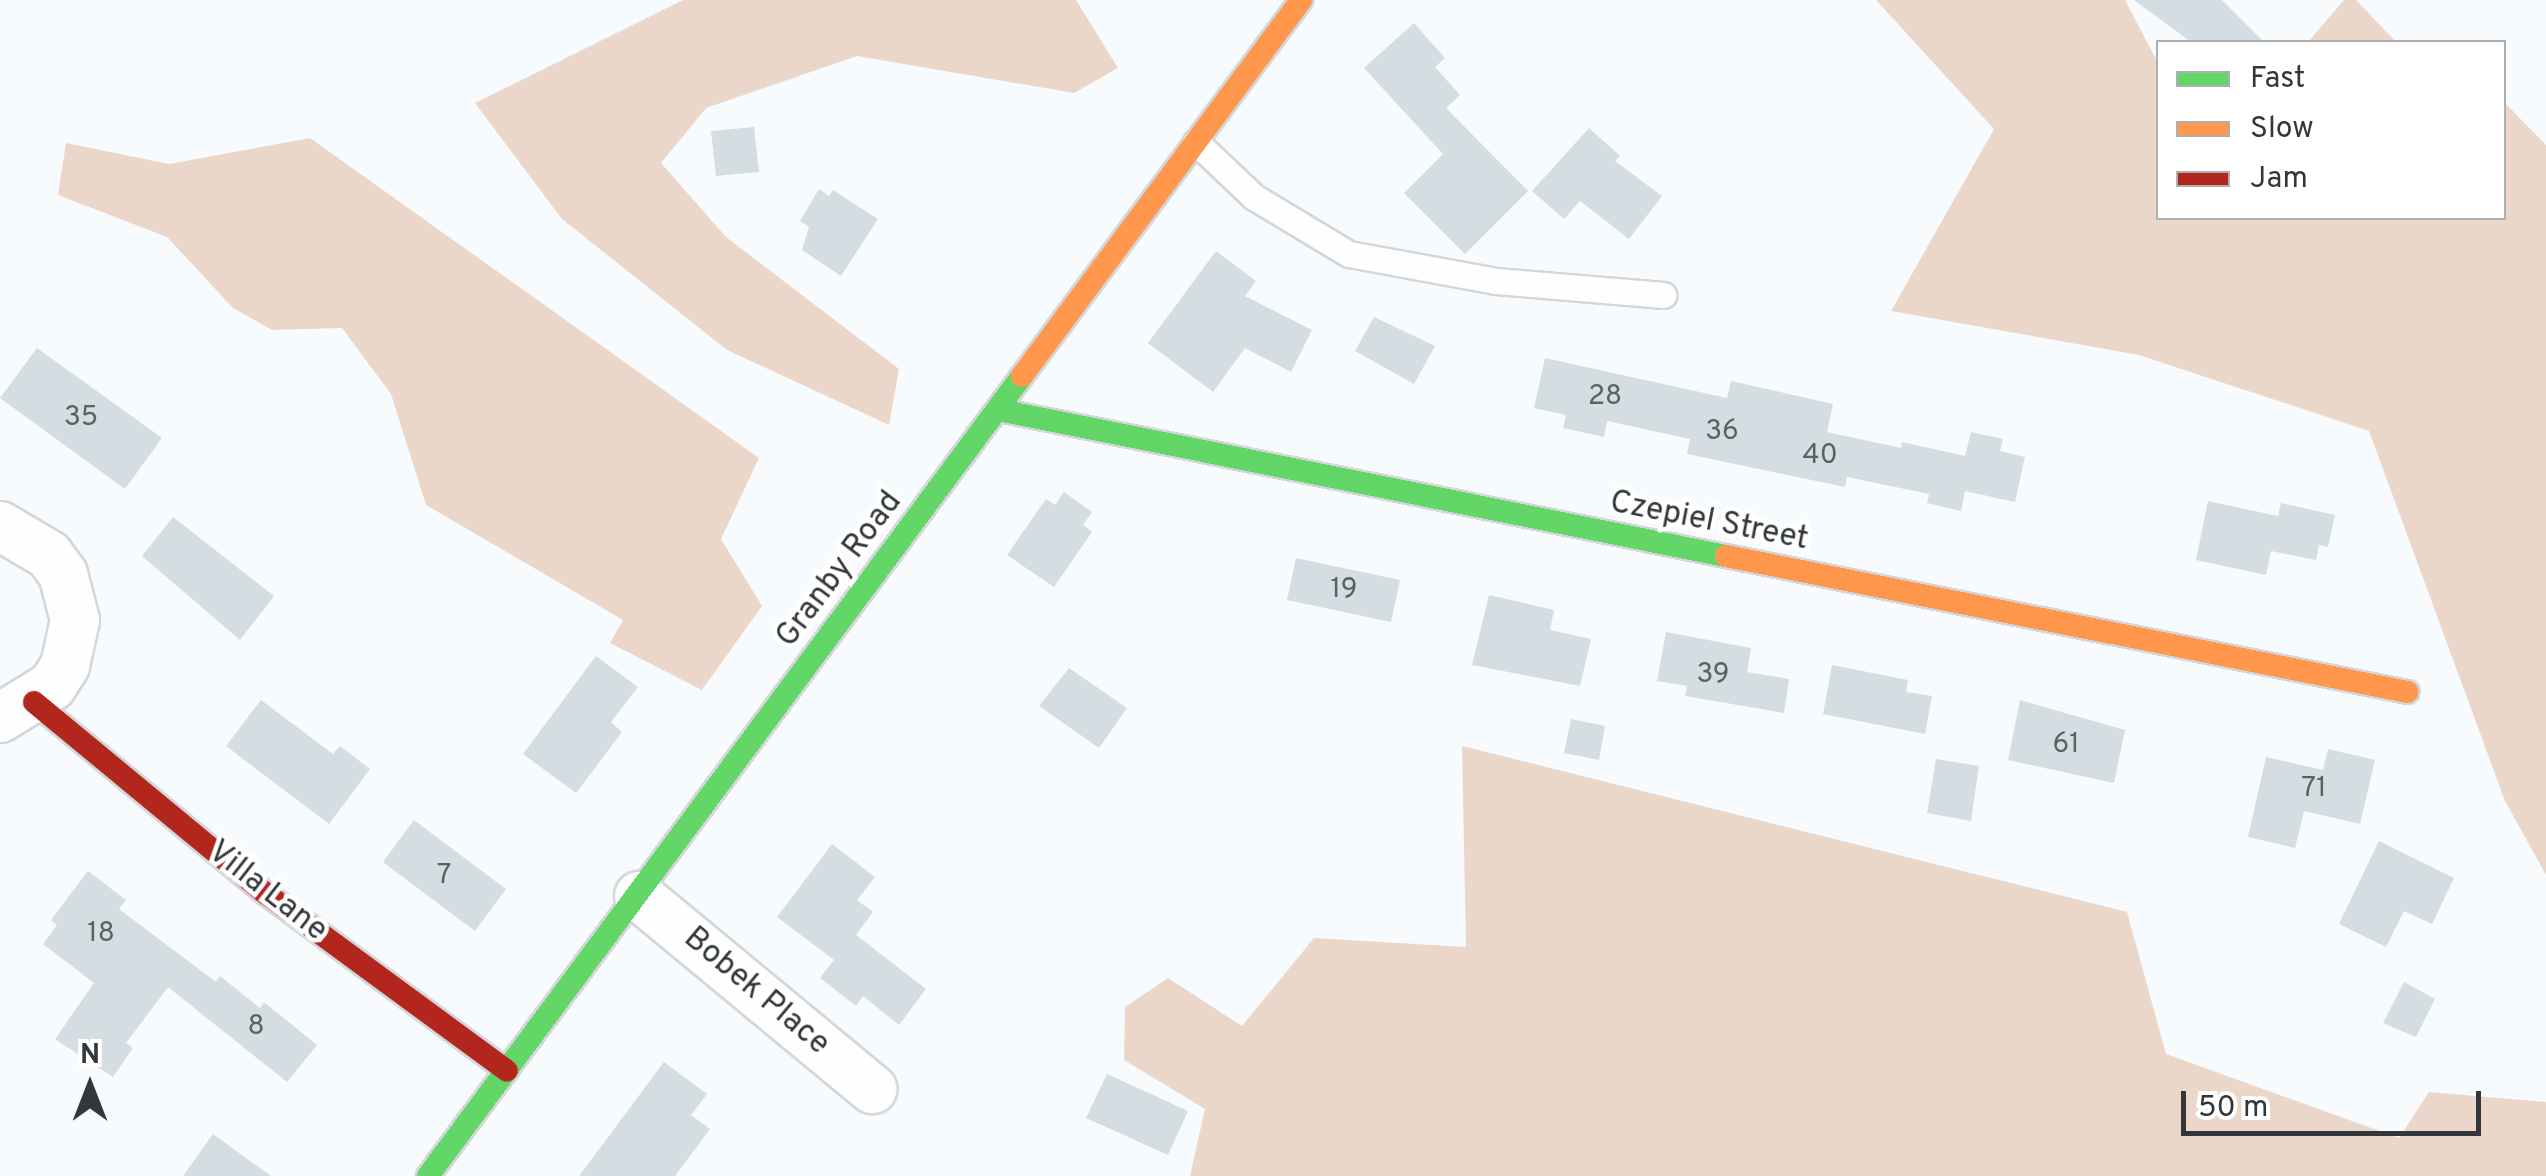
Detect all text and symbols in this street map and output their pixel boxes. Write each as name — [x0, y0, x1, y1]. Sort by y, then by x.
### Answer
legend — [2156, 40, 2506, 220]
text: Fast — [2250, 61, 2305, 98]
text: Slow — [2250, 111, 2314, 148]
text: Jam — [2250, 161, 2308, 198]
house number: 28 — [1588, 380, 1622, 414]
house number: 35 — [64, 401, 98, 435]
house number: 36 — [1705, 415, 1739, 449]
house number: 40 — [1802, 439, 1838, 473]
street label: Granby Road — [769, 484, 911, 656]
street label: Czepiel Street — [1607, 484, 1811, 560]
house number: 19 — [1330, 573, 1358, 607]
house number: 39 — [1696, 658, 1730, 692]
house number: 61 — [2052, 728, 2080, 762]
house number: 71 — [2301, 772, 2327, 806]
street label: Villa Lane — [200, 833, 334, 951]
house number: 7 — [437, 859, 451, 893]
house number: 18 — [87, 917, 115, 951]
street label: Bobek Place — [675, 920, 837, 1064]
house number: 8 — [247, 1010, 265, 1044]
north arrow — [40, 1036, 140, 1136]
text: N — [80, 1038, 100, 1074]
scale bar — [2186, 1071, 2486, 1133]
text: 50 m — [2198, 1090, 2268, 1127]

